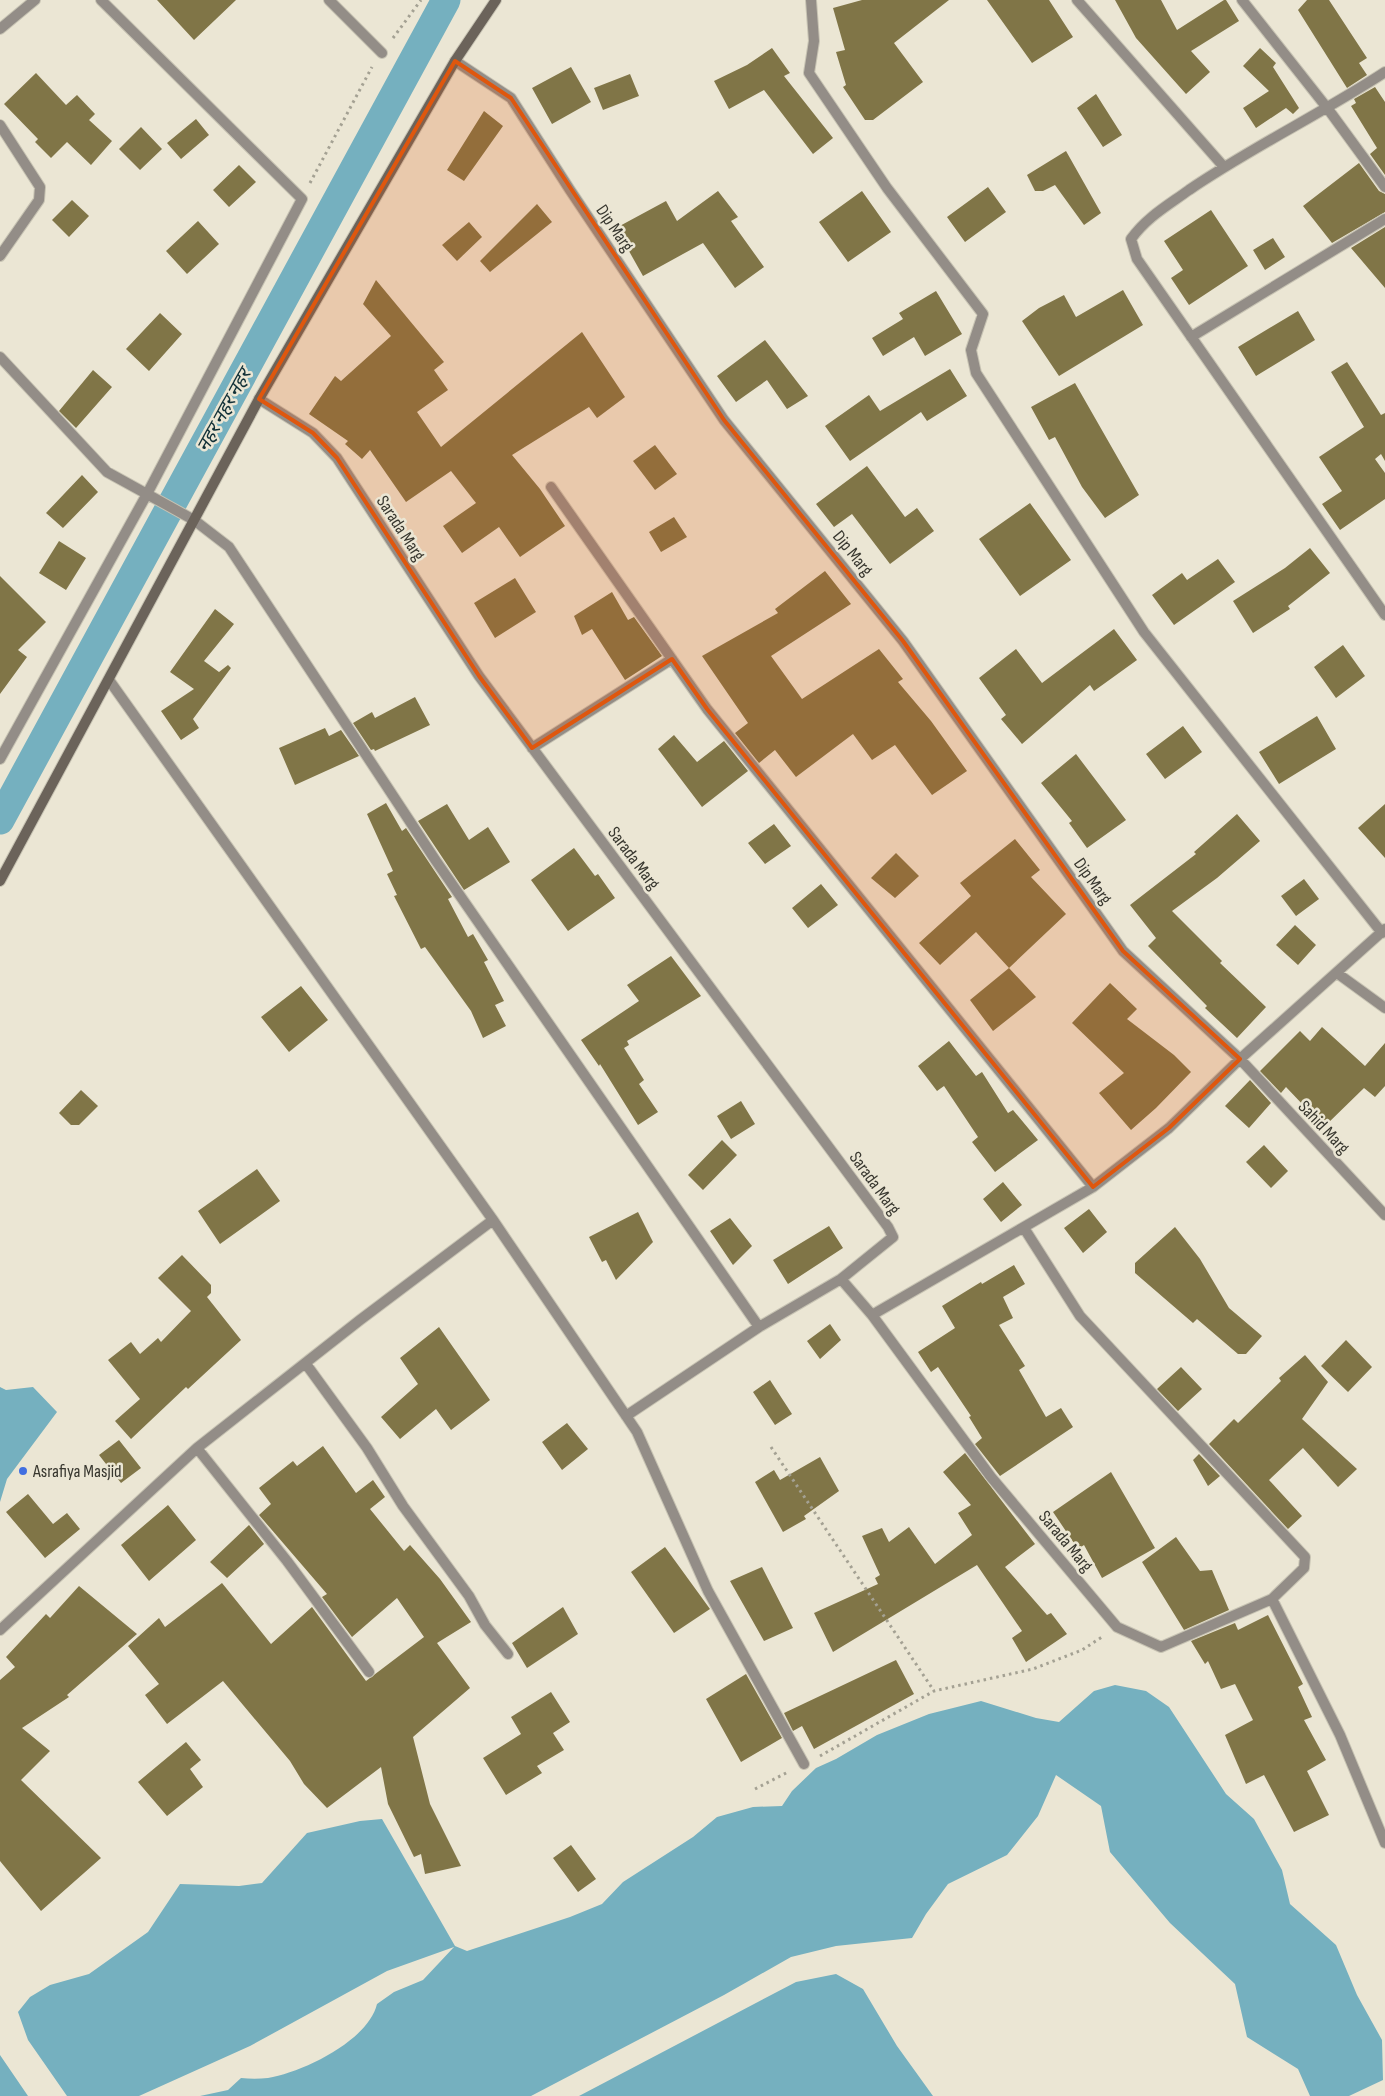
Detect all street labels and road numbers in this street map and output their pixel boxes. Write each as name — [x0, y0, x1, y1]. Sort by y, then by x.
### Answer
street label: Dip Marg — [591, 201, 638, 256]
street label: Sarada Marg — [372, 492, 429, 565]
street label: Dip Marg — [828, 526, 877, 580]
street label: Sarada Marg — [603, 823, 664, 894]
street label: Dip Marg — [1069, 854, 1116, 909]
street label: Sahid Marg — [1294, 1096, 1354, 1158]
street label: Sarada Marg — [845, 1147, 905, 1219]
street label: Sarada Marg — [1034, 1507, 1097, 1576]

